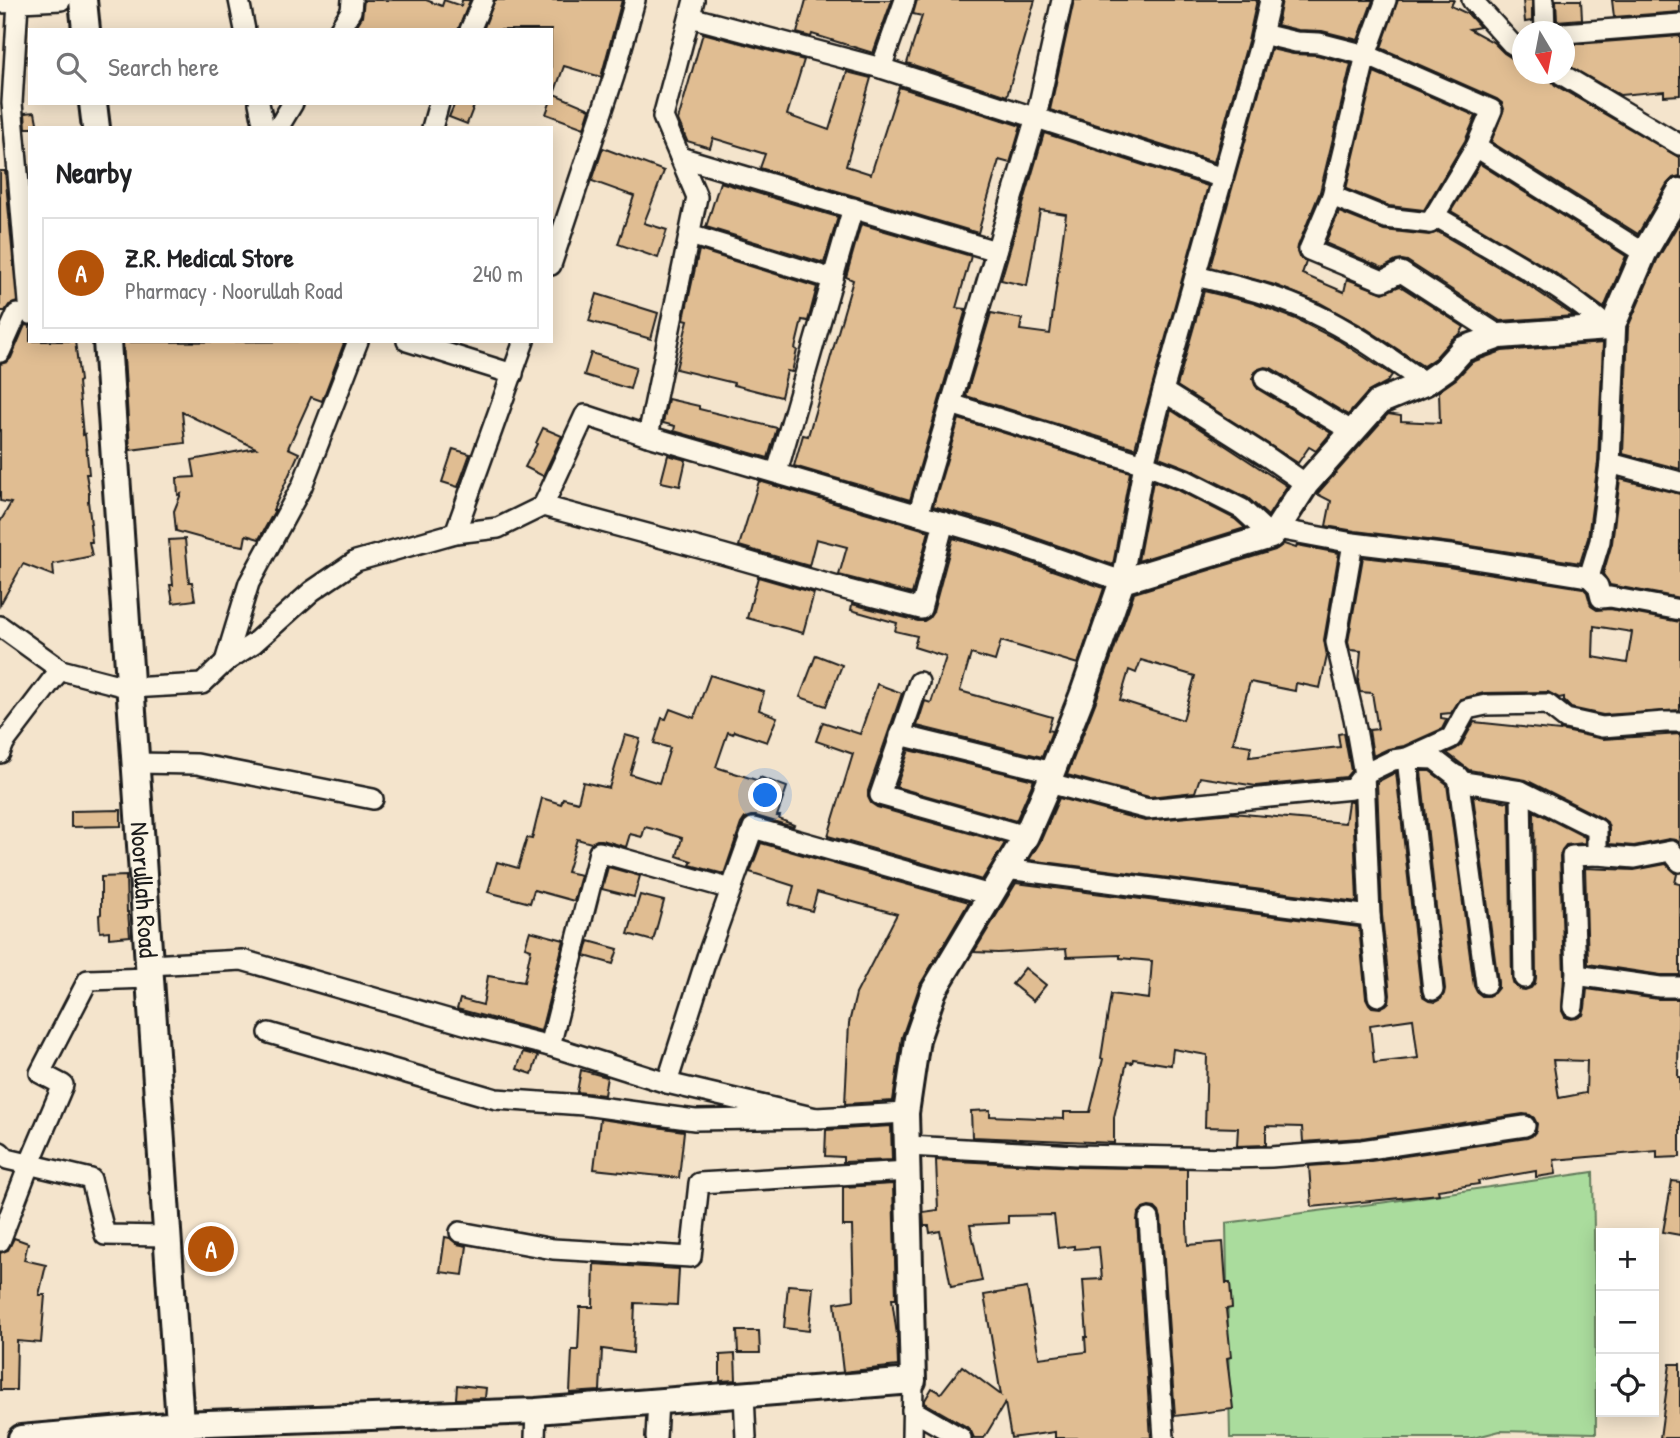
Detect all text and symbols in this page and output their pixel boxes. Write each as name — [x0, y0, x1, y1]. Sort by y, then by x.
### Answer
north arrow — [1512, 21, 1575, 84]
search box — [28, 28, 553, 105]
icon: search — [52, 48, 90, 86]
text: Search here — [108, 49, 219, 84]
text: Nearby — [56, 152, 132, 192]
text: Z.R. Medical Store — [125, 240, 294, 275]
text: A — [75, 258, 87, 289]
text: 240 m — [472, 258, 523, 289]
text: Pharmacy · Noorullah Road — [125, 275, 343, 306]
your location — [748, 778, 782, 812]
street label: Noorullah Road — [122, 821, 167, 959]
pin: A — [188, 1223, 234, 1275]
map controls — [1596, 1228, 1659, 1417]
button: + — [1596, 1228, 1659, 1291]
button: − — [1596, 1291, 1659, 1354]
button: locate — [1596, 1354, 1659, 1417]

